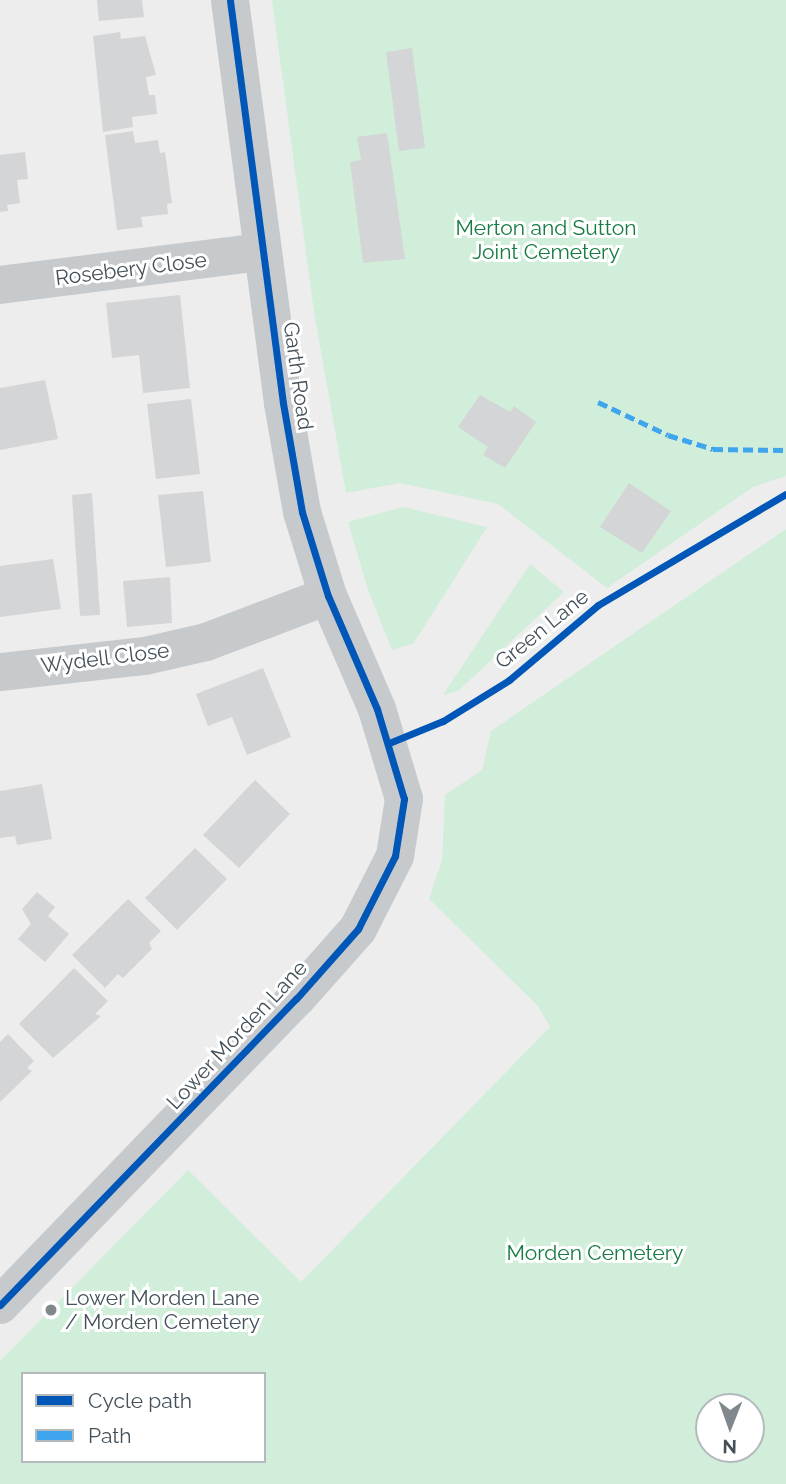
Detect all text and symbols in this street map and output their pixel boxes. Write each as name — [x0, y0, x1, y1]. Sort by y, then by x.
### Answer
park label: Merton and Sutton Joint Cemetery — [456, 215, 636, 265]
street label: Rosebery Close — [54, 247, 208, 291]
street label: Garth Road — [278, 320, 318, 432]
street label: Green Lane — [490, 584, 594, 674]
street label: Wydell Close — [39, 638, 171, 678]
street label: Lower Morden Lane — [161, 955, 313, 1115]
park label: Morden Cemetery — [507, 1240, 683, 1266]
place label: Lower Morden Lane / Morden Cemetery — [65, 1285, 260, 1335]
marker: Lower Morden Lane / Morden Cemetery — [43, 1302, 59, 1318]
legend — [21, 1372, 266, 1463]
text: Cycle path — [88, 1388, 192, 1413]
north arrow — [695, 1393, 765, 1463]
text: Path — [88, 1423, 132, 1448]
text: N — [722, 1436, 737, 1458]

